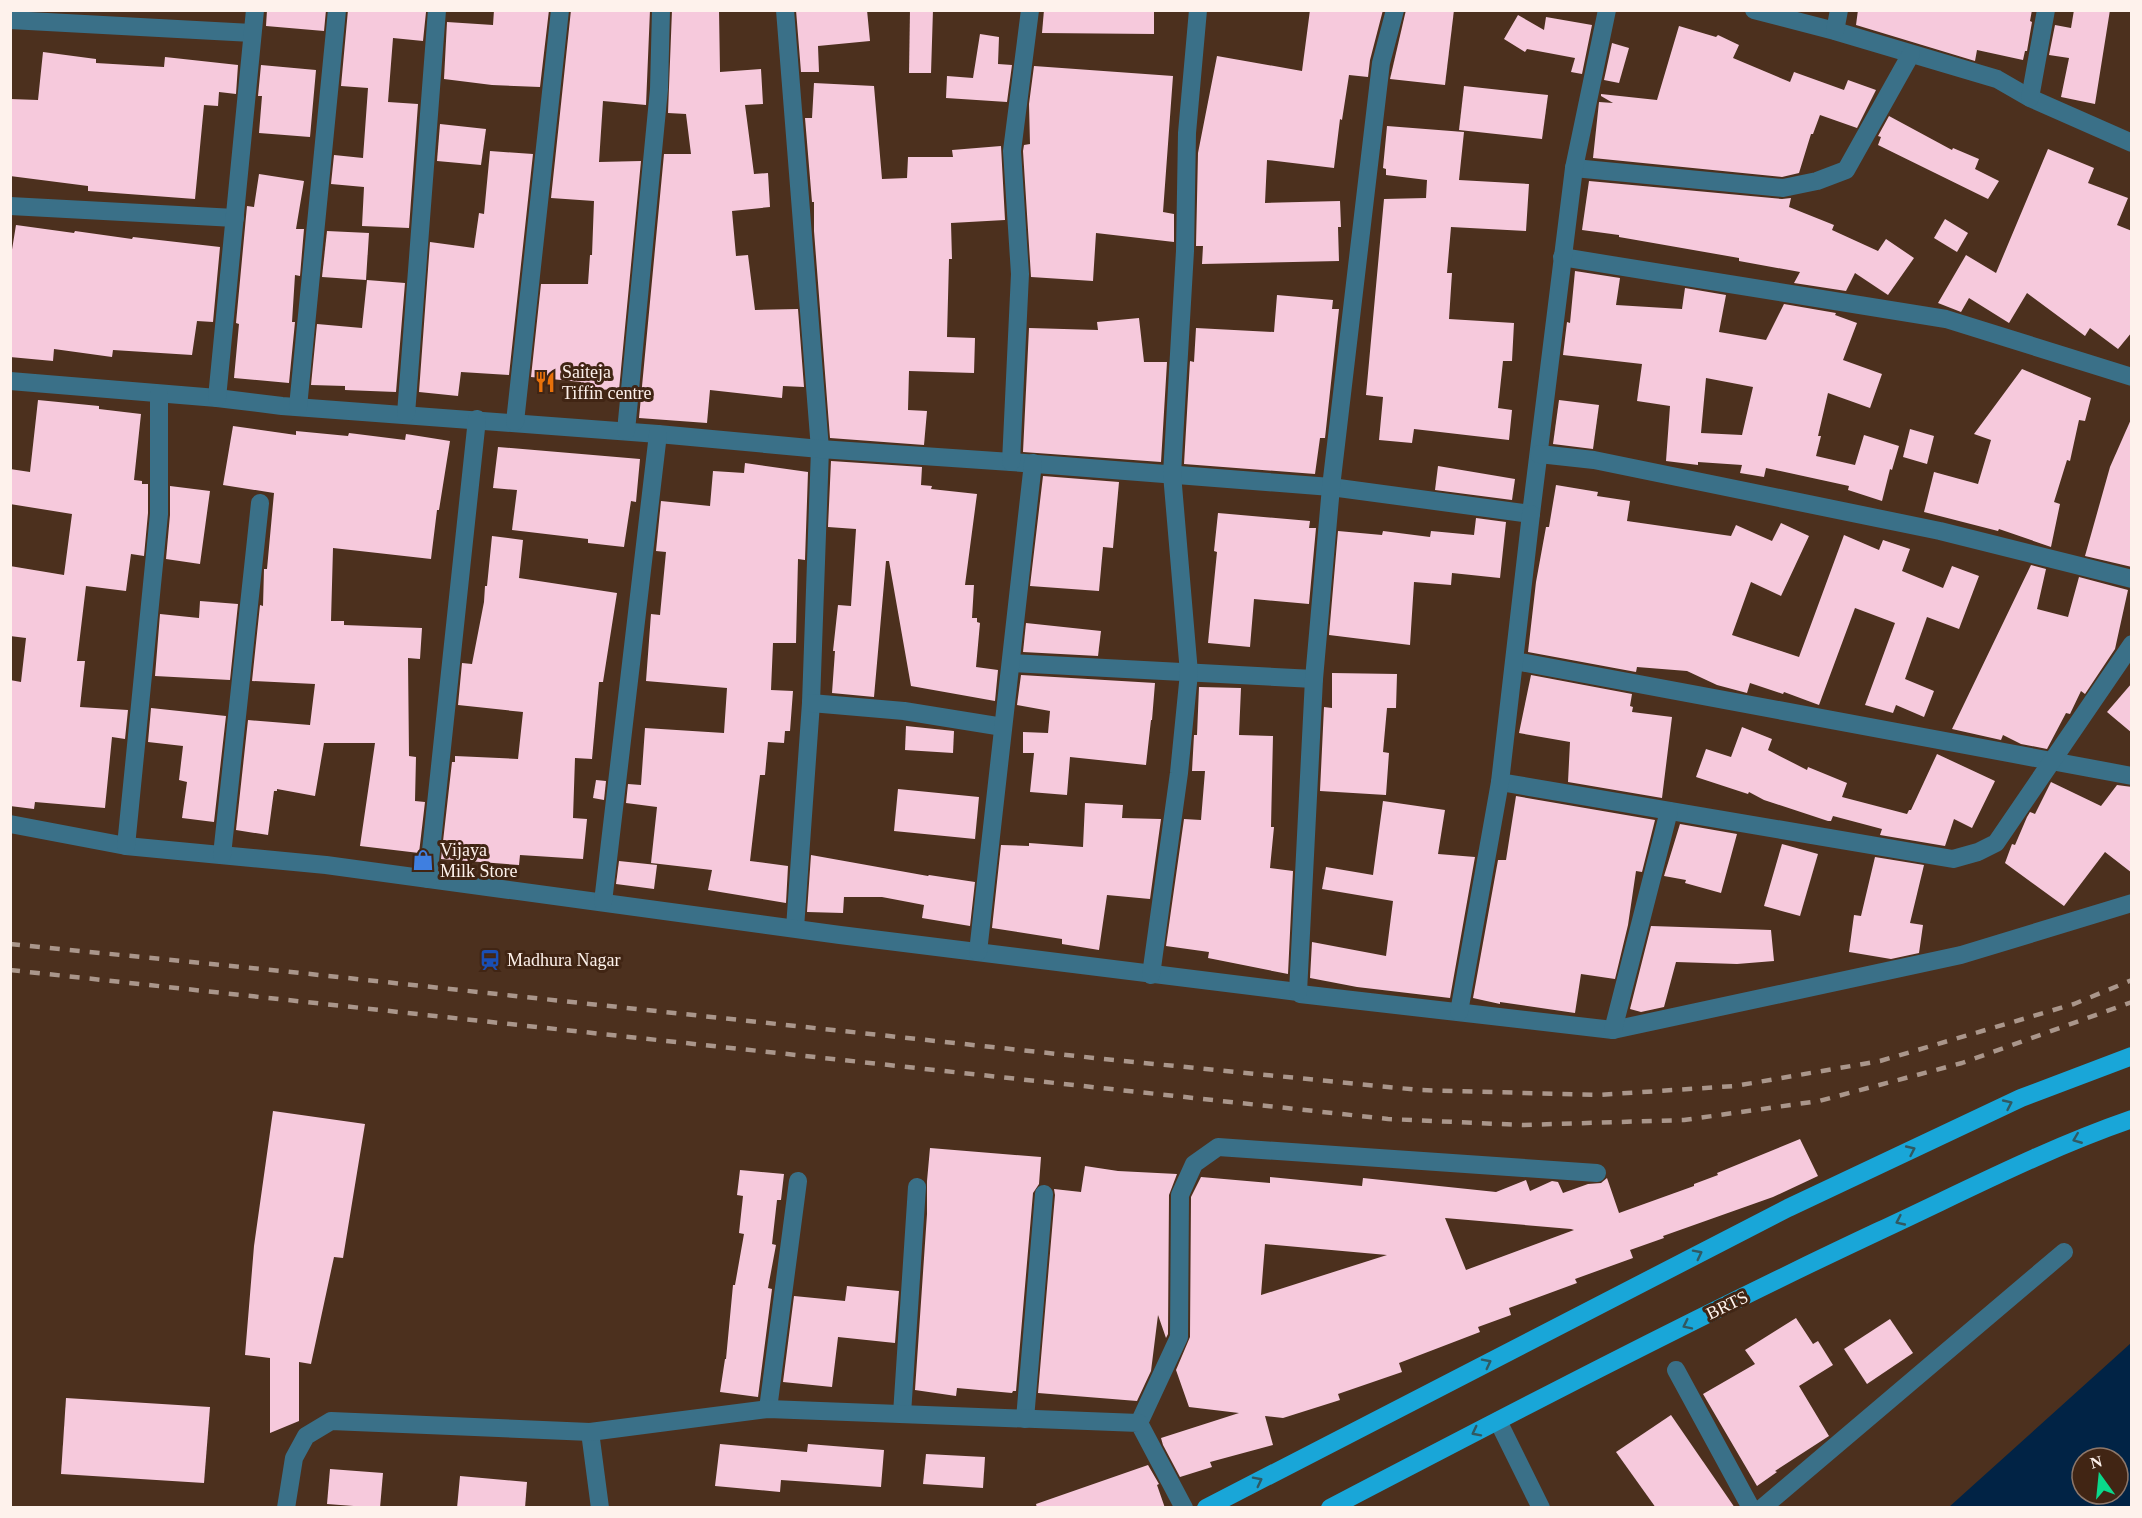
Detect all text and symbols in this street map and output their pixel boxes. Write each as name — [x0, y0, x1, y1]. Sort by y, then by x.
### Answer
place label: Saiteja Tiffin centre — [562, 362, 652, 403]
restaurant icon: Saiteja Tiffin centre — [533, 370, 557, 394]
place label: Vijaya Milk Store — [440, 840, 518, 881]
shop icon: Vijaya Milk Store — [411, 848, 435, 872]
station icon: Madhura Nagar — [478, 948, 502, 972]
place label: Madhura Nagar — [507, 950, 620, 970]
one-way arrow — [2002, 1099, 2013, 1111]
one-way arrow — [2072, 1132, 2083, 1145]
one-way arrow — [1904, 1145, 1915, 1157]
one-way arrow — [1895, 1214, 1906, 1226]
one-way arrow — [1692, 1250, 1702, 1261]
street label: BRTS — [1703, 1286, 1751, 1324]
one-way arrow — [1682, 1317, 1693, 1329]
one-way arrow — [1481, 1358, 1492, 1370]
one-way arrow — [1471, 1425, 1482, 1437]
north arrow — [2070, 1446, 2130, 1506]
text: N — [2088, 1452, 2104, 1472]
one-way arrow — [1252, 1477, 1262, 1488]

